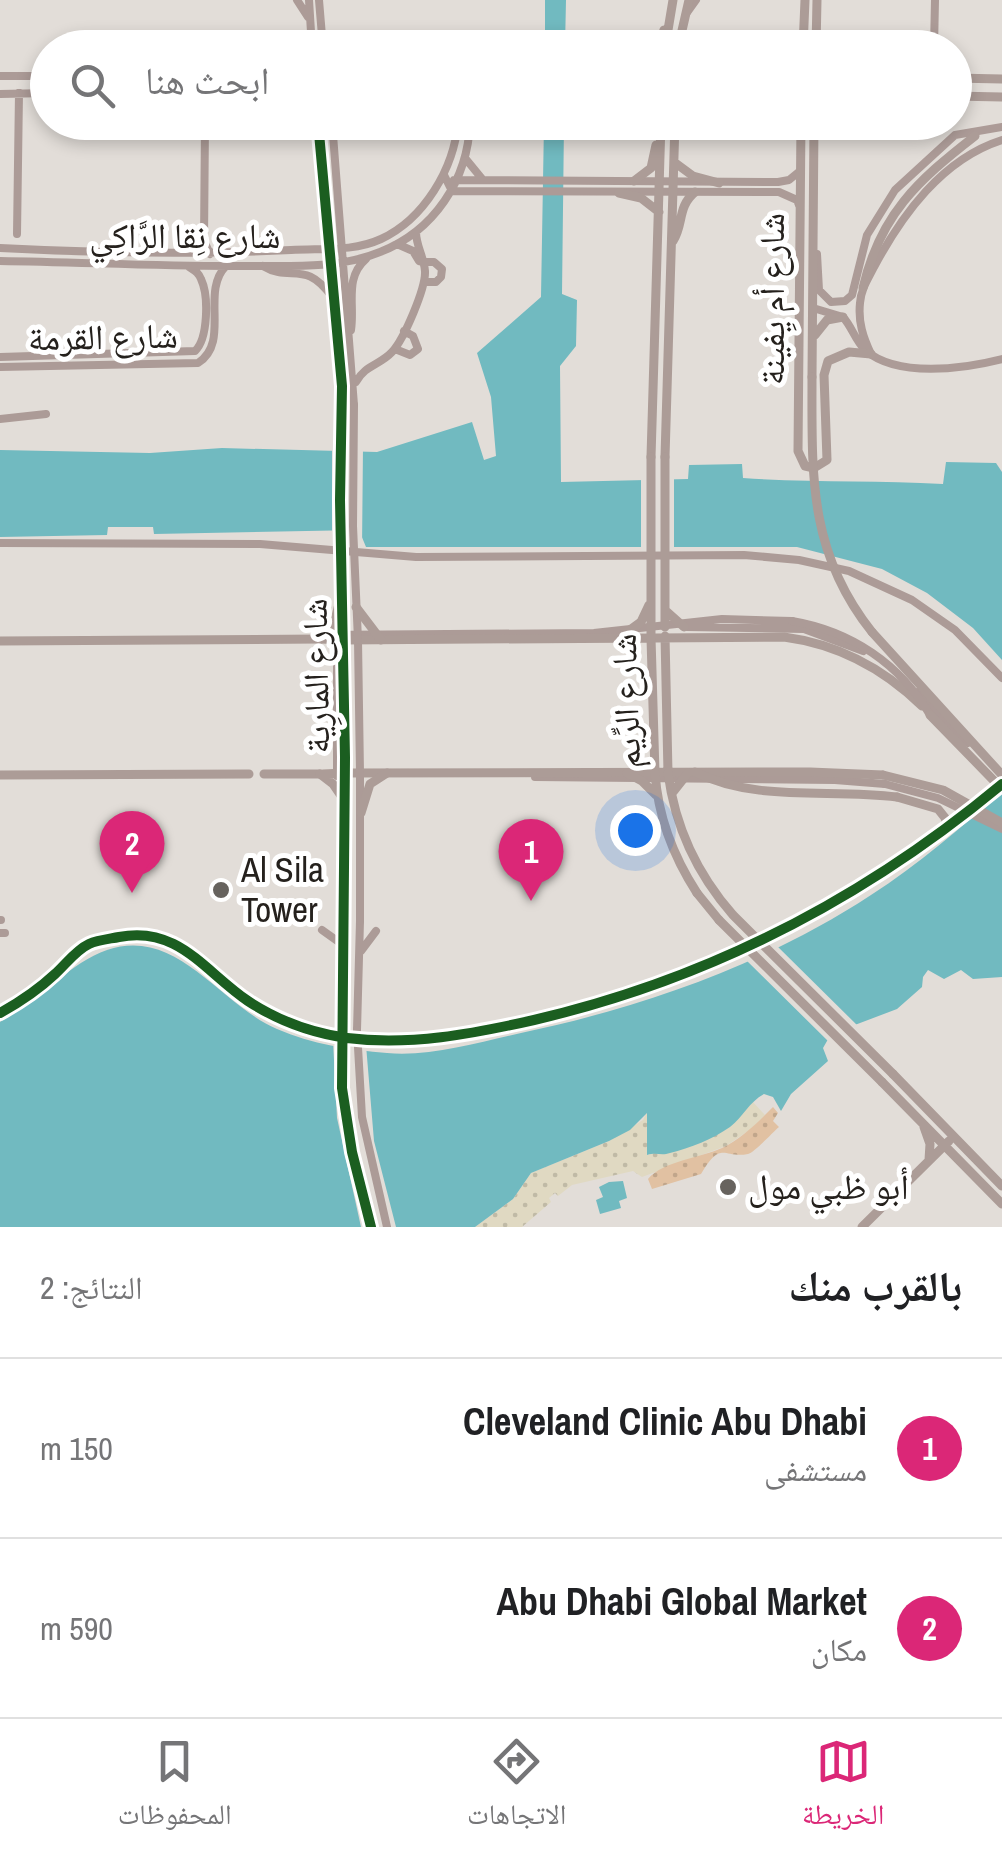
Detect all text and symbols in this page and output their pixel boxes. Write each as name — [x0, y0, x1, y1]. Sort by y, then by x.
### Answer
search box — [30, 30, 972, 140]
text: ابحث هنا — [145, 55, 270, 106]
icon: search — [65, 58, 120, 113]
street label: شارع نِقا الرَّاكِي — [89, 212, 281, 264]
street label: شارع أم يِفينة — [748, 213, 797, 385]
street label: شارع القرمة — [28, 312, 178, 361]
street label: شارع المارِية — [291, 598, 343, 754]
street label: شارع الرِّيم — [600, 633, 651, 769]
your location — [610, 805, 661, 856]
pin: 2 — [100, 810, 164, 893]
pin: 1 — [498, 818, 564, 901]
place label: Al Sila Tower — [240, 846, 324, 933]
marker: Al Sila Tower — [210, 879, 232, 901]
place label: أبو ظبي مول — [748, 1163, 909, 1215]
marker: أبو ظبي مول — [717, 1176, 739, 1198]
text: بالقرب منك — [788, 1258, 962, 1314]
text: النتائج: 2 — [40, 1266, 143, 1309]
text: Cleveland Clinic Abu Dhabi — [463, 1396, 867, 1447]
text: 150 m — [40, 1427, 113, 1470]
text: 1 — [922, 1427, 937, 1470]
text: مستشفى — [764, 1448, 867, 1491]
text: Abu Dhabi Global Market — [496, 1576, 867, 1627]
text: 590 m — [40, 1607, 113, 1650]
text: 2 — [922, 1607, 937, 1650]
text: مكان — [811, 1628, 867, 1671]
tab: المحفوظات — [118, 1734, 232, 1842]
tab: الاتجاهات — [467, 1734, 566, 1842]
tab: الخريطة — [802, 1734, 884, 1842]

